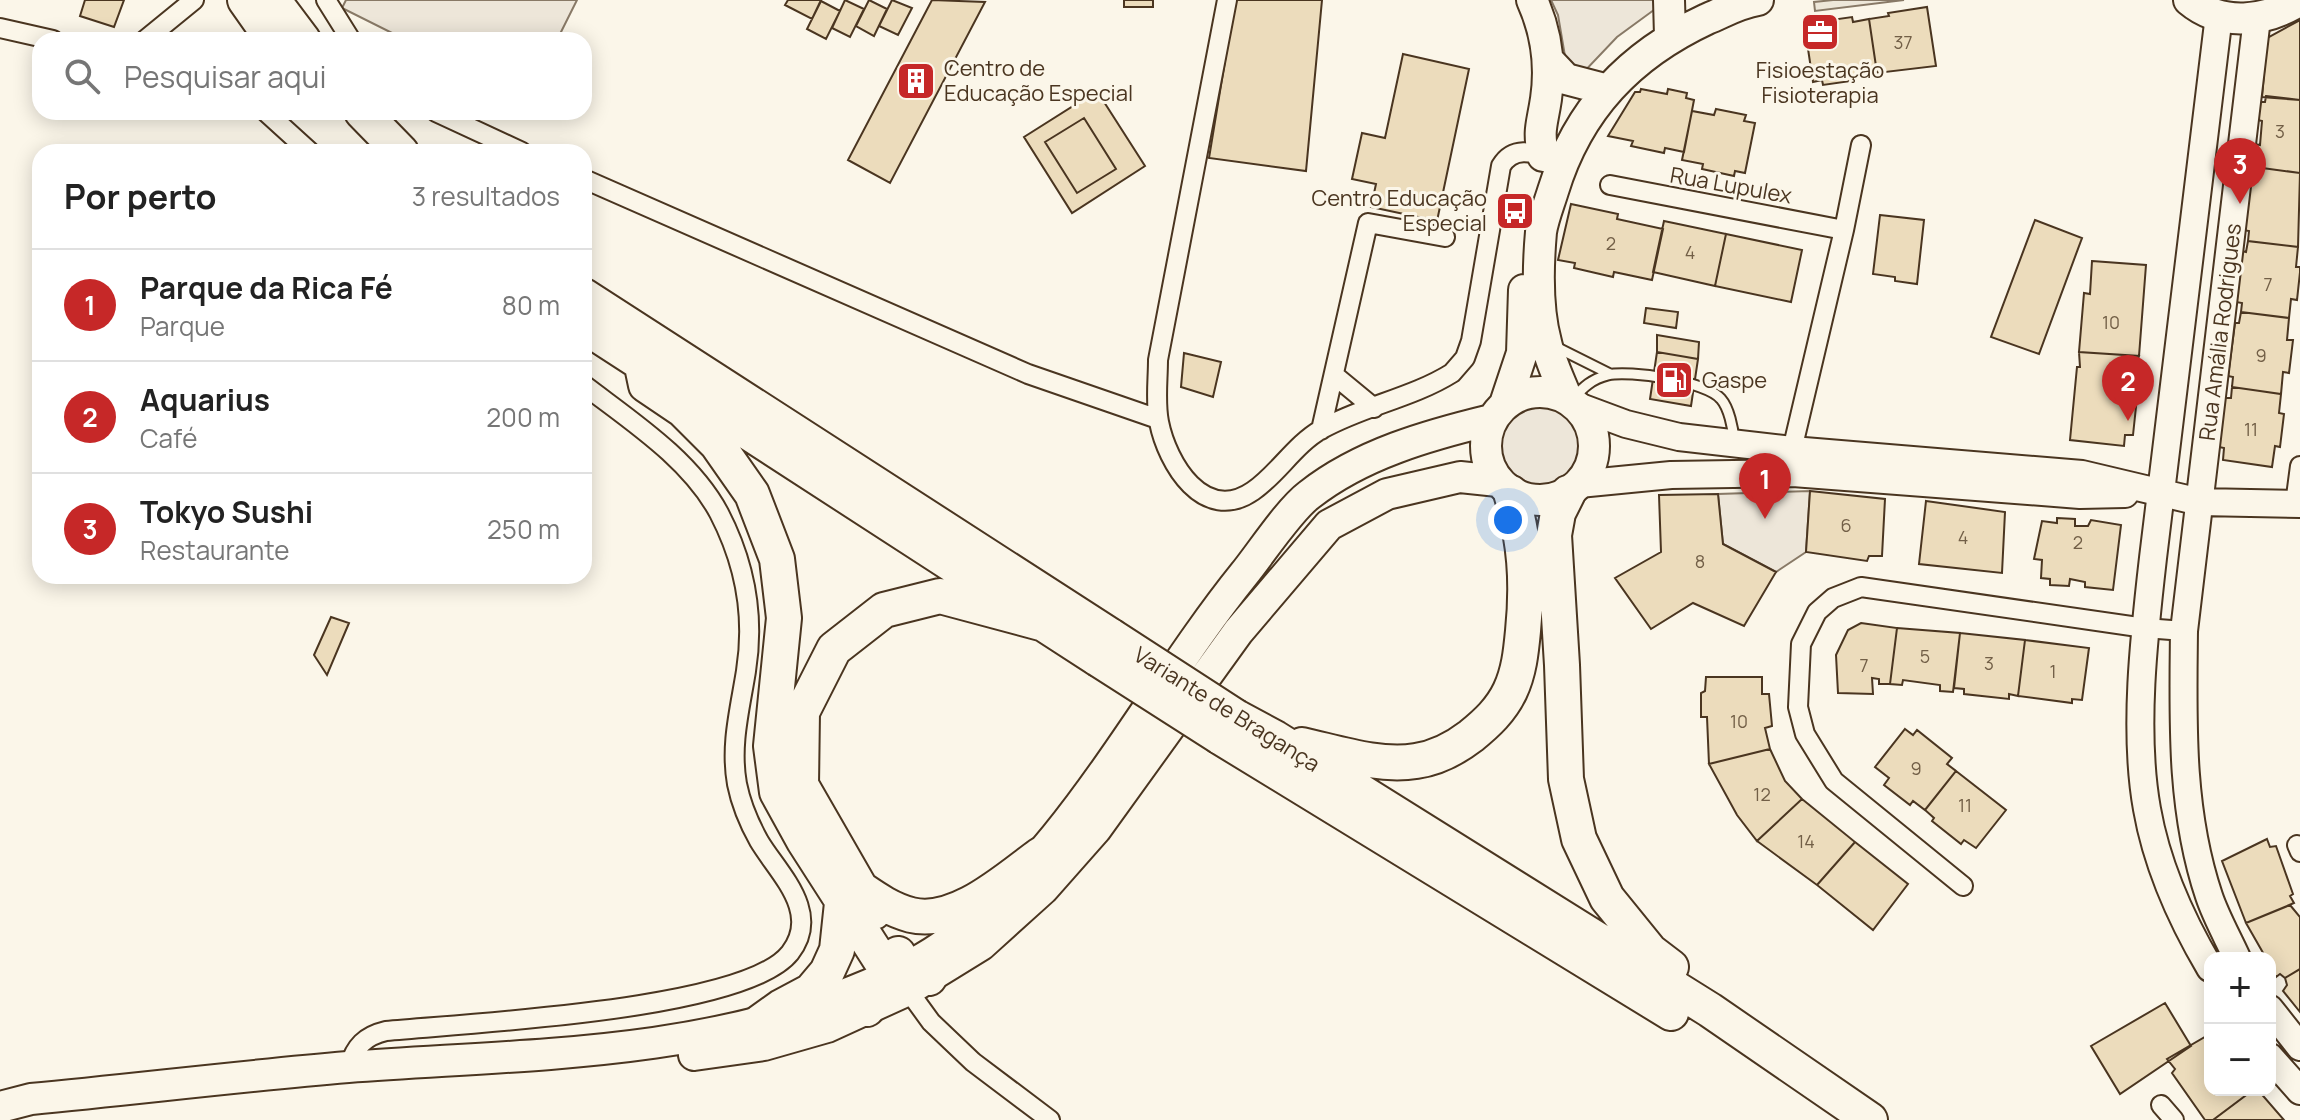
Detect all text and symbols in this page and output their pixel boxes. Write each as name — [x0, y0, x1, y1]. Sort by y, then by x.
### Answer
office icon: Fisioestação Fisioterapia — [1799, 11, 1841, 53]
house number: 37 — [1894, 30, 1913, 54]
search box — [32, 32, 592, 120]
place label: Centro de Educação Especial — [944, 53, 1133, 108]
icon: search — [60, 54, 104, 98]
place label: Fisioestação Fisioterapia — [1756, 55, 1884, 110]
text: Pesquisar aqui — [124, 56, 326, 97]
building icon: Centro de Educação Especial — [895, 60, 937, 102]
house number: 3 — [2275, 119, 2285, 143]
pin: 3 — [2214, 138, 2266, 204]
street label: Rua Lupulex — [1668, 160, 1795, 211]
text: Por perto — [64, 173, 217, 219]
text: 3 resultados — [412, 178, 560, 214]
place label: Centro Educação Especial — [1311, 183, 1487, 238]
bus stop icon: Centro Educação Especial — [1494, 190, 1536, 232]
street label: Rua Amália Rodrigues — [2192, 222, 2248, 442]
house number: 2 — [1606, 231, 1616, 255]
house number: 4 — [1685, 240, 1695, 264]
text: Parque da Rica Fé — [140, 267, 393, 308]
house number: 7 — [2263, 272, 2273, 296]
text: 1 — [84, 287, 96, 323]
text: 80 m — [502, 287, 560, 323]
text: Parque — [140, 308, 225, 344]
house number: 10 — [2102, 310, 2120, 334]
house number: 9 — [2255, 343, 2267, 367]
pin: 2 — [2102, 355, 2154, 421]
fuel station icon: Gaspe — [1653, 359, 1695, 401]
place label: Gaspe — [1702, 365, 1767, 395]
text: Aquarius — [140, 379, 270, 420]
text: 2 — [82, 399, 98, 435]
text: 200 m — [486, 399, 560, 435]
house number: 11 — [2244, 417, 2258, 441]
text: Café — [140, 420, 197, 456]
pin: 1 — [1739, 453, 1791, 519]
text: Tokyo Sushi — [140, 491, 313, 532]
your location — [1488, 500, 1528, 540]
text: 3 — [82, 511, 98, 547]
text: 250 m — [487, 511, 560, 547]
house number: 6 — [1840, 513, 1852, 537]
house number: 4 — [1958, 525, 1968, 549]
house number: 2 — [2073, 530, 2083, 554]
text: Restaurante — [140, 532, 289, 568]
house number: 8 — [1695, 549, 1705, 573]
street label: Variante de Bragança — [1128, 639, 1326, 779]
house number: 5 — [1920, 644, 1930, 668]
house number: 3 — [1984, 651, 1994, 675]
house number: 7 — [1859, 653, 1869, 677]
house number: 1 — [2049, 659, 2057, 683]
house number: 10 — [1730, 709, 1748, 733]
house number: 9 — [1910, 756, 1922, 780]
house number: 12 — [1753, 782, 1771, 806]
house number: 11 — [1958, 793, 1972, 817]
house number: 14 — [1797, 829, 1815, 853]
map controls — [2204, 952, 2276, 1096]
button: + — [2204, 952, 2276, 1024]
button: − — [2204, 1024, 2276, 1096]

